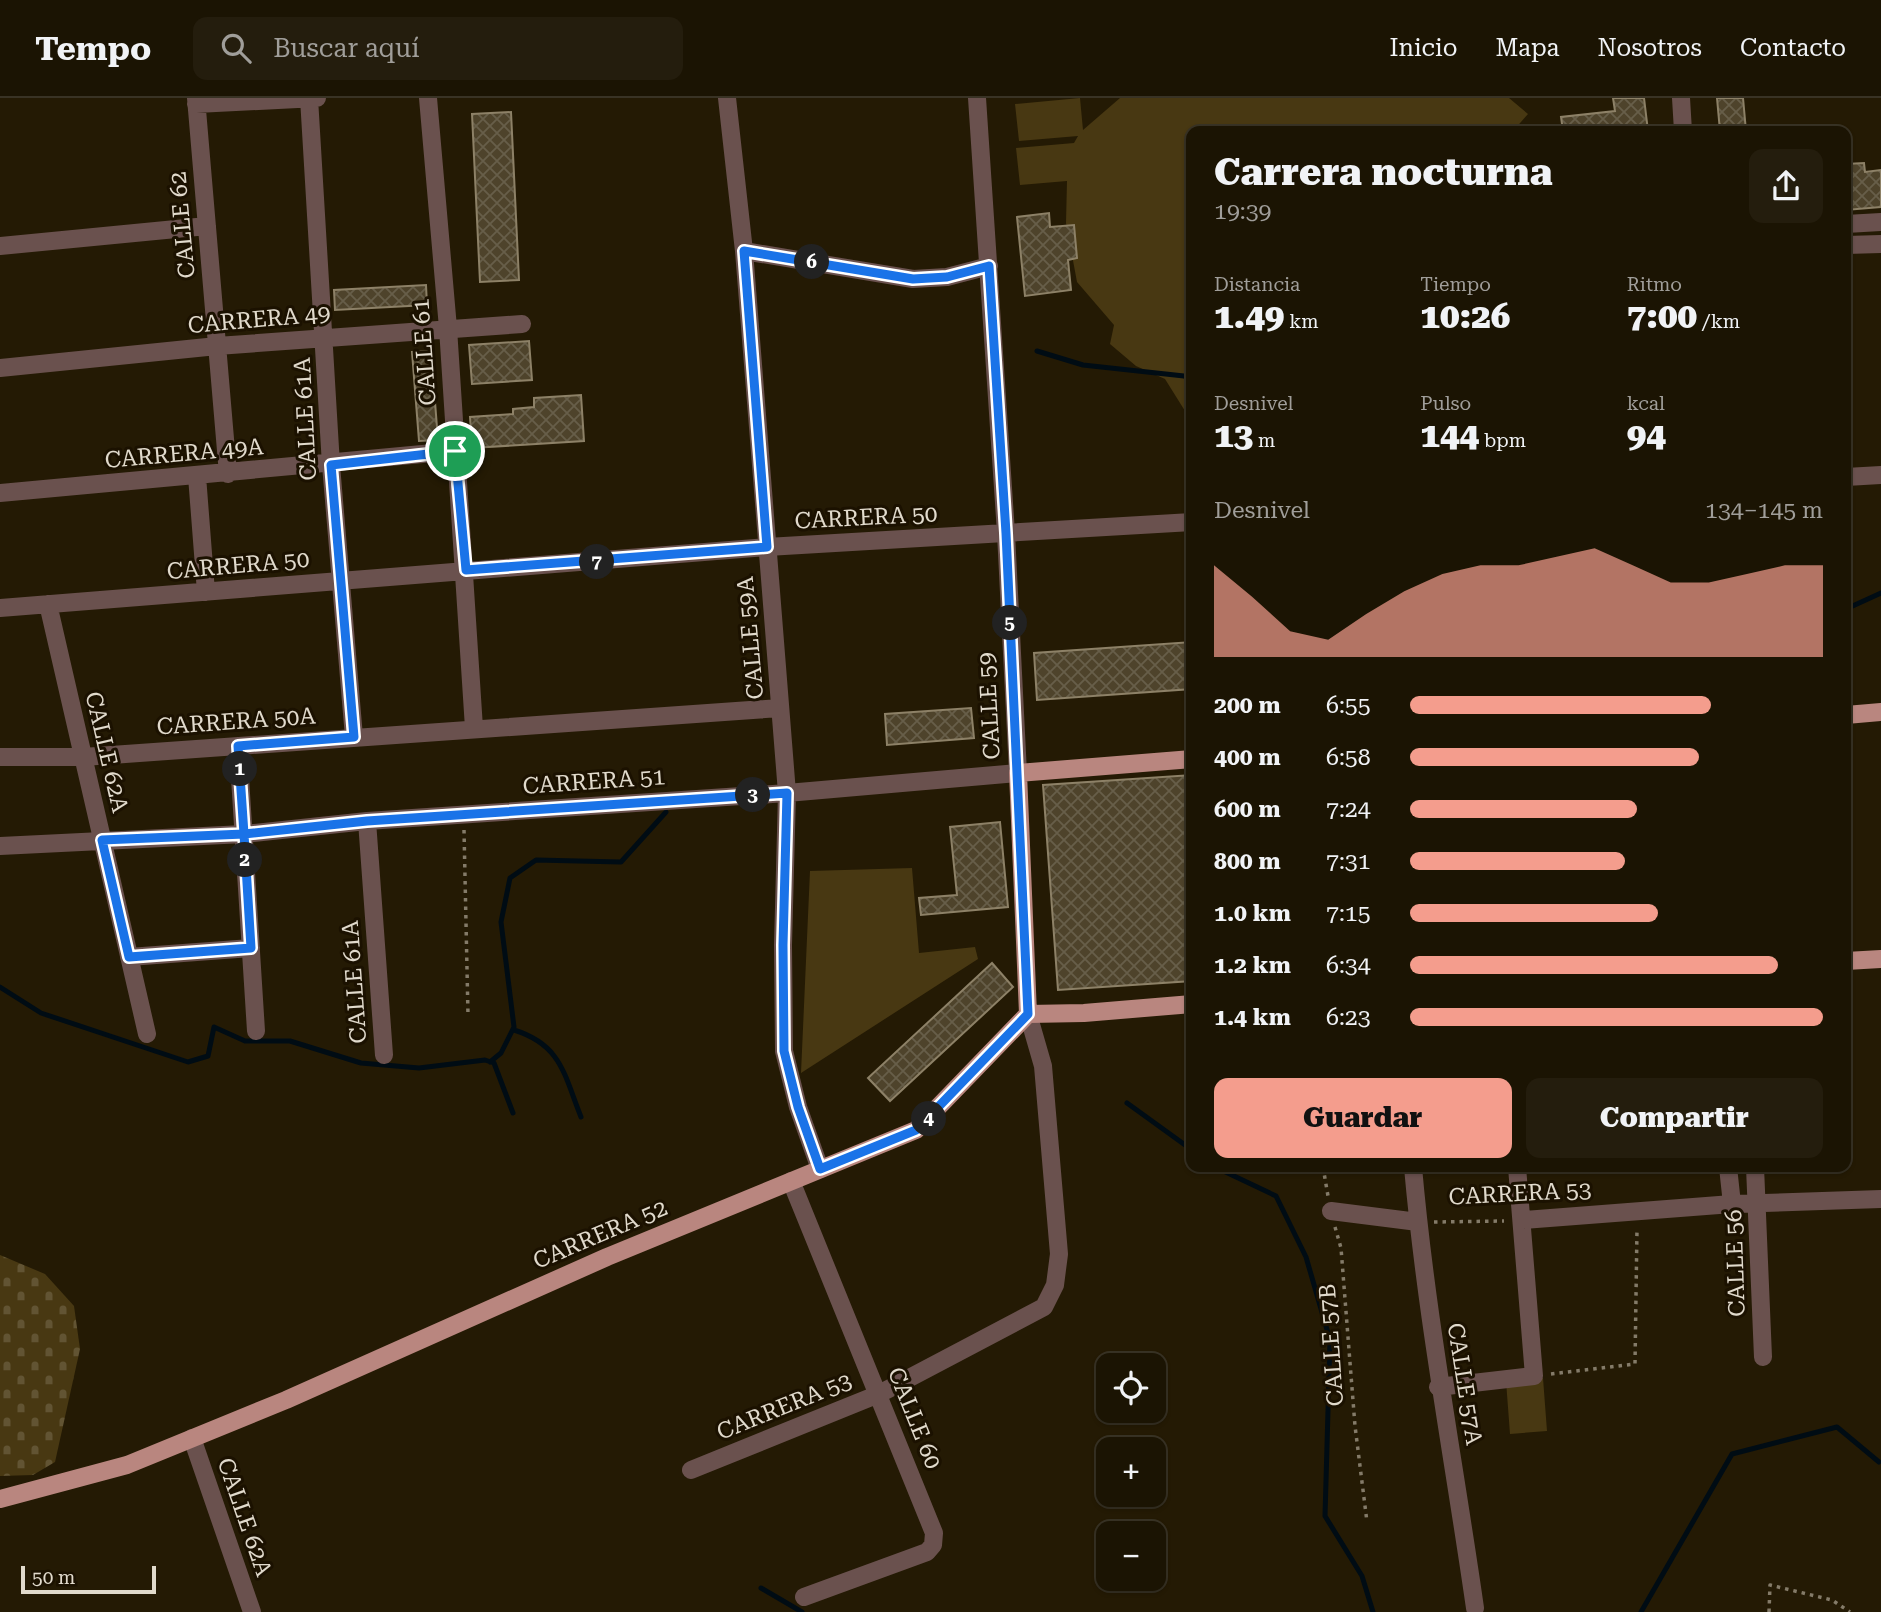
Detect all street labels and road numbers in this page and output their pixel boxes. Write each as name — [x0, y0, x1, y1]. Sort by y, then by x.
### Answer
street label: CALLE 62 — [164, 170, 201, 280]
street label: CALLE 61 — [407, 297, 442, 406]
street label: CARRERA 49 — [187, 300, 332, 339]
street label: CALLE 61A — [289, 357, 322, 481]
street label: CARRERA 49A — [104, 433, 265, 474]
street label: CARRERA 50 — [794, 500, 938, 535]
street label: CARRERA 50 — [166, 546, 311, 585]
street label: CALLE 59A — [732, 575, 769, 701]
street label: CALLE 59 — [973, 652, 1006, 760]
street label: CALLE 62A — [79, 689, 134, 815]
street label: CARRERA 50A — [156, 702, 316, 741]
street label: CARRERA 51 — [522, 763, 666, 800]
street label: CALLE 61A — [337, 919, 372, 1044]
street label: CARRERA 53 — [1448, 1176, 1592, 1211]
street label: CARRERA 52 — [529, 1194, 671, 1275]
street label: CALLE 56 — [1720, 1209, 1751, 1317]
street label: CALLE 57B — [1314, 1283, 1349, 1407]
street label: CALLE 57A — [1442, 1321, 1487, 1447]
street label: CALLE 60 — [882, 1363, 947, 1473]
street label: CARRERA 53 — [713, 1367, 856, 1446]
street label: CALLE 62A — [212, 1454, 277, 1580]

